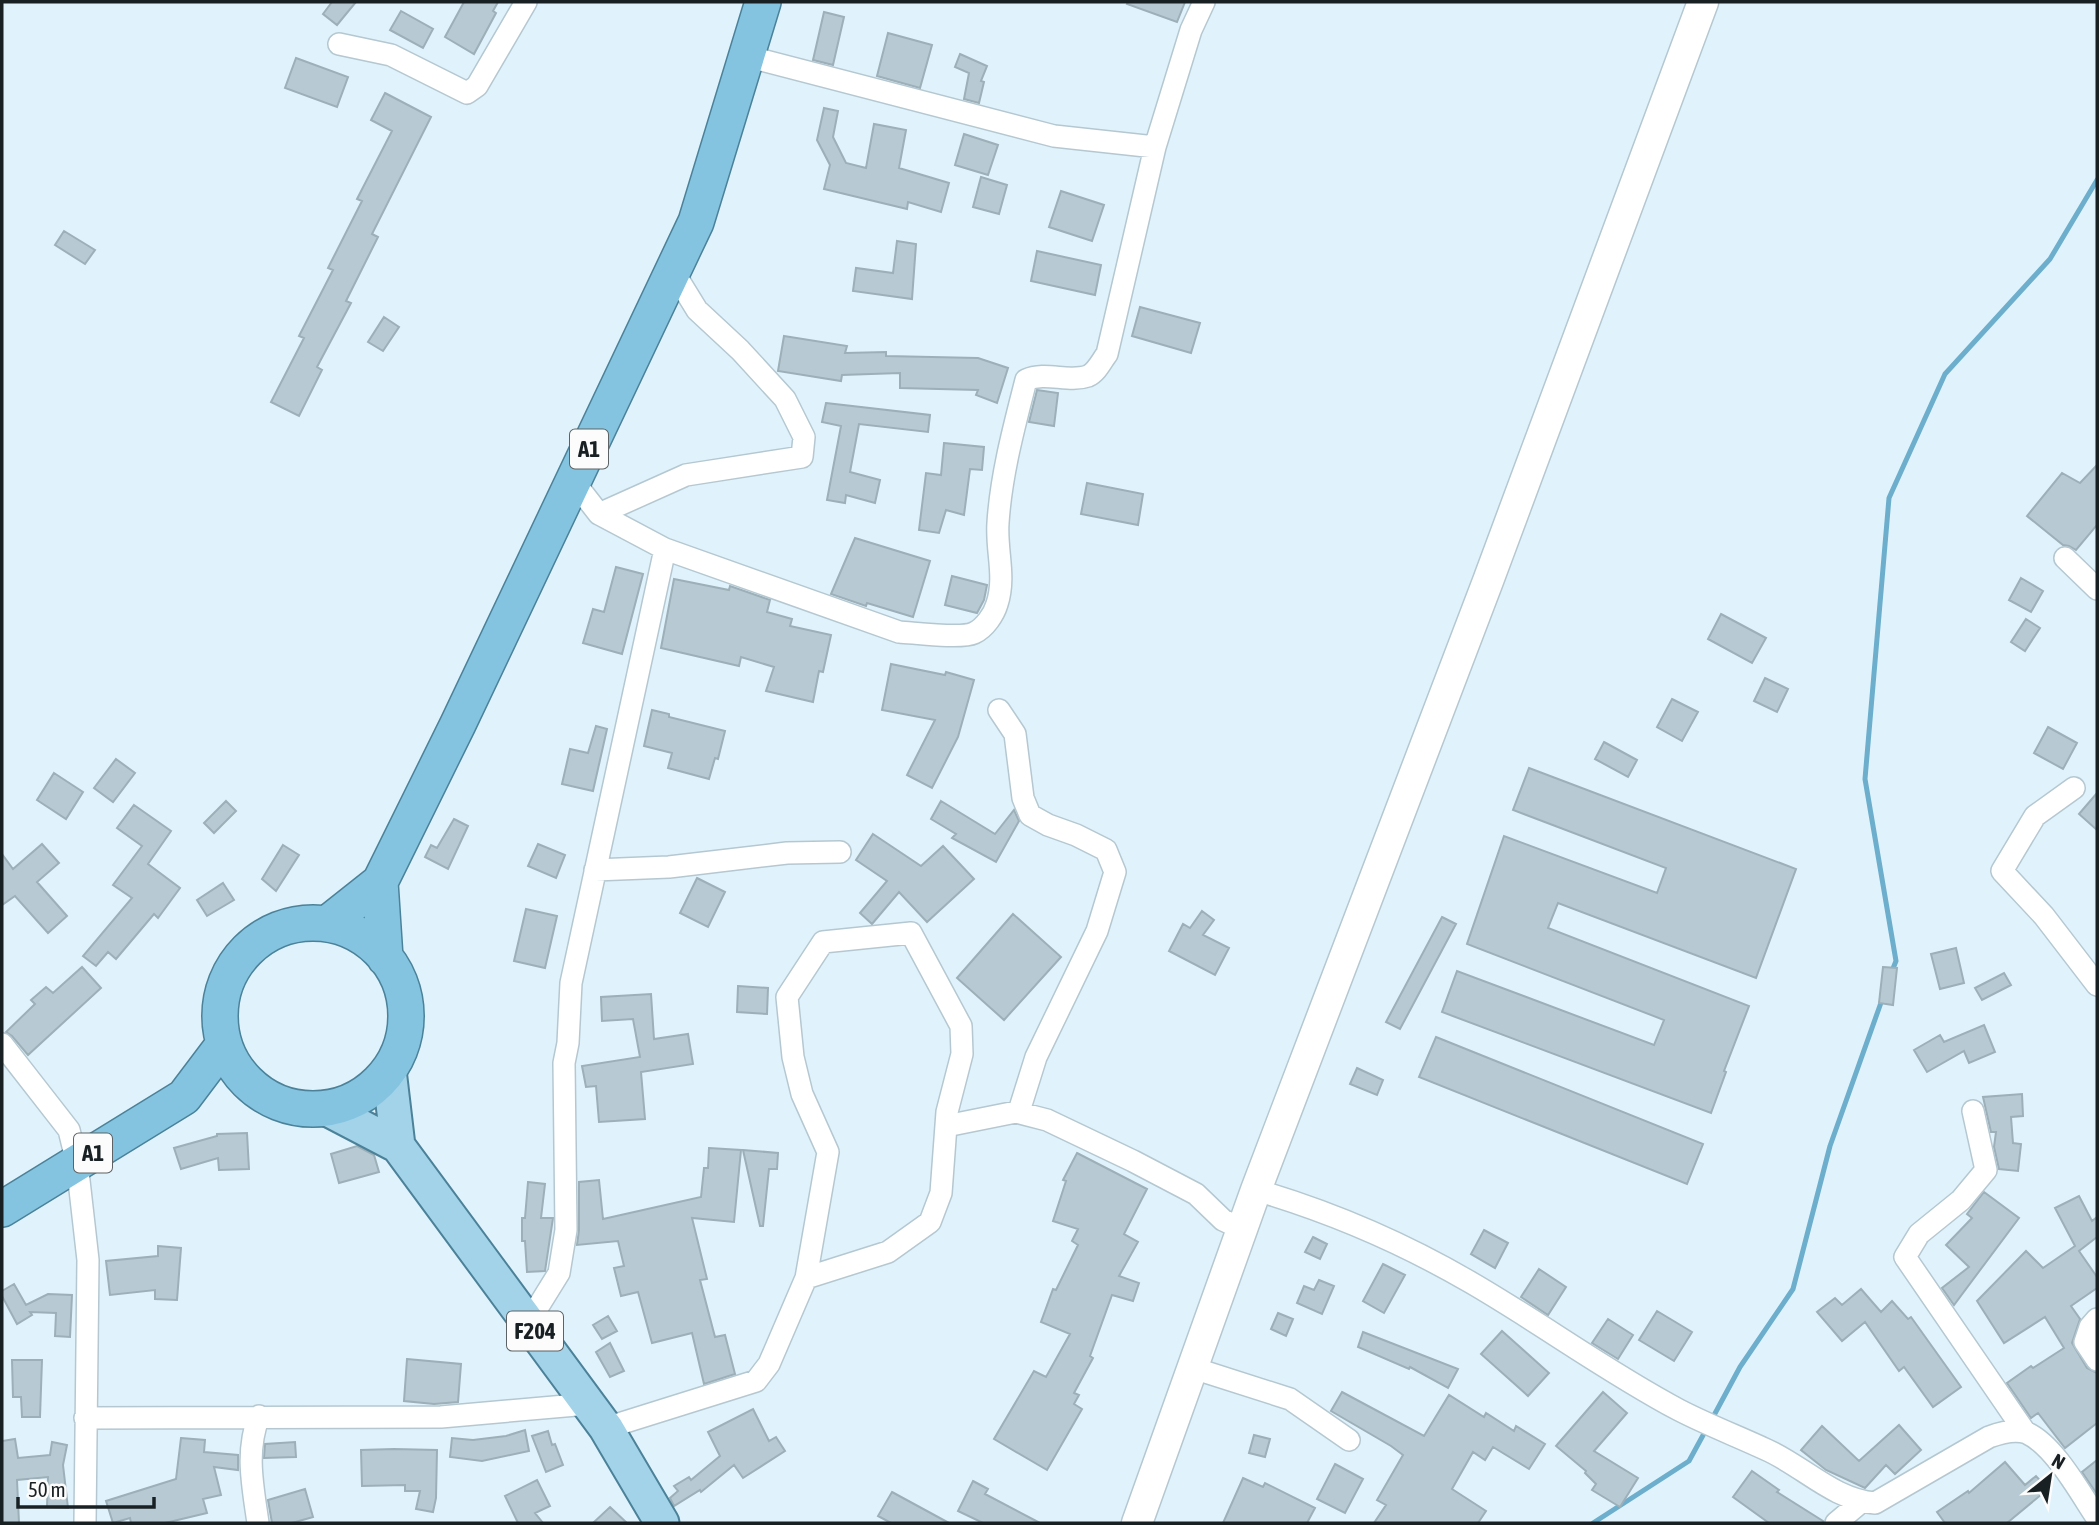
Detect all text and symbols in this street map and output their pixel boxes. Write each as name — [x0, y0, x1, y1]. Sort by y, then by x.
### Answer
road number: A1 — [570, 430, 608, 468]
road number: A1 — [74, 1134, 112, 1172]
road number: F204 — [507, 1312, 563, 1350]
north arrow — [2015, 1441, 2085, 1511]
text: N — [2048, 1449, 2069, 1474]
scale bar — [18, 1466, 154, 1510]
text: 50 m — [28, 1477, 66, 1501]

